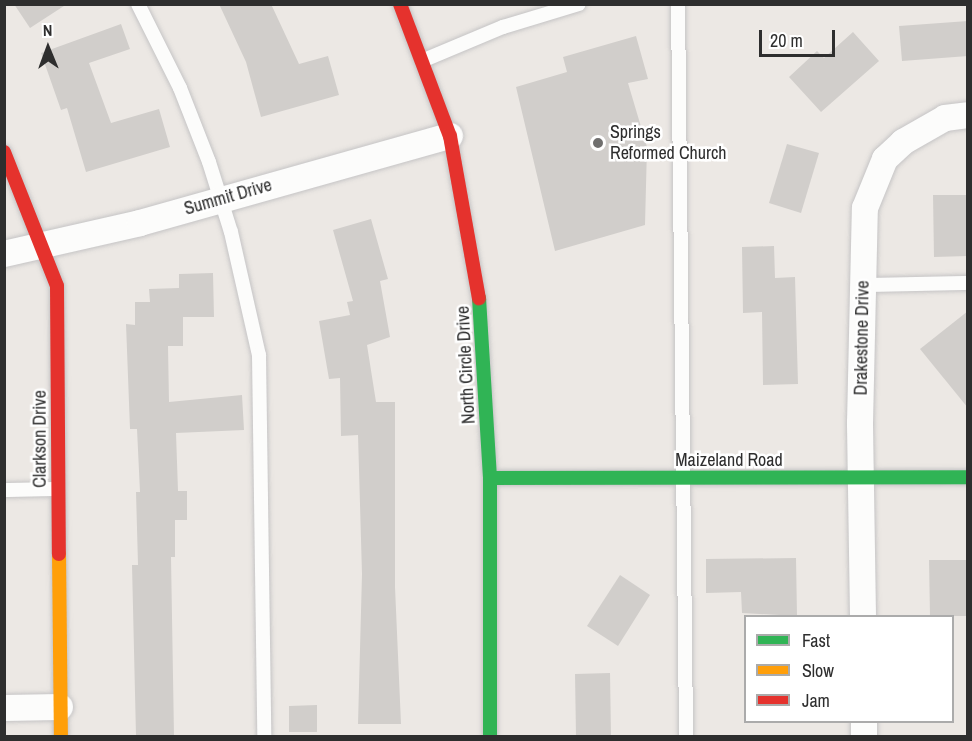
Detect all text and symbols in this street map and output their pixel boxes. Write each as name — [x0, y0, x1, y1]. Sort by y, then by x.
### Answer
north arrow — [18, 18, 78, 78]
scale bar — [762, 18, 838, 56]
text: N — [43, 19, 53, 41]
text: 20 m — [770, 28, 803, 53]
place label: Springs Reformed Church — [610, 122, 726, 164]
marker: Springs Reformed Church — [591, 136, 605, 150]
street label: Summit Drive — [182, 174, 274, 220]
street label: Drakestone Drive — [850, 280, 874, 396]
street label: North Circle Drive — [452, 305, 480, 425]
street label: Clarkson Drive — [29, 390, 51, 488]
street label: Maizeland Road — [675, 449, 783, 471]
legend — [744, 615, 954, 723]
text: Fast — [802, 628, 830, 653]
text: Slow — [802, 658, 834, 683]
text: Jam — [802, 688, 830, 713]

